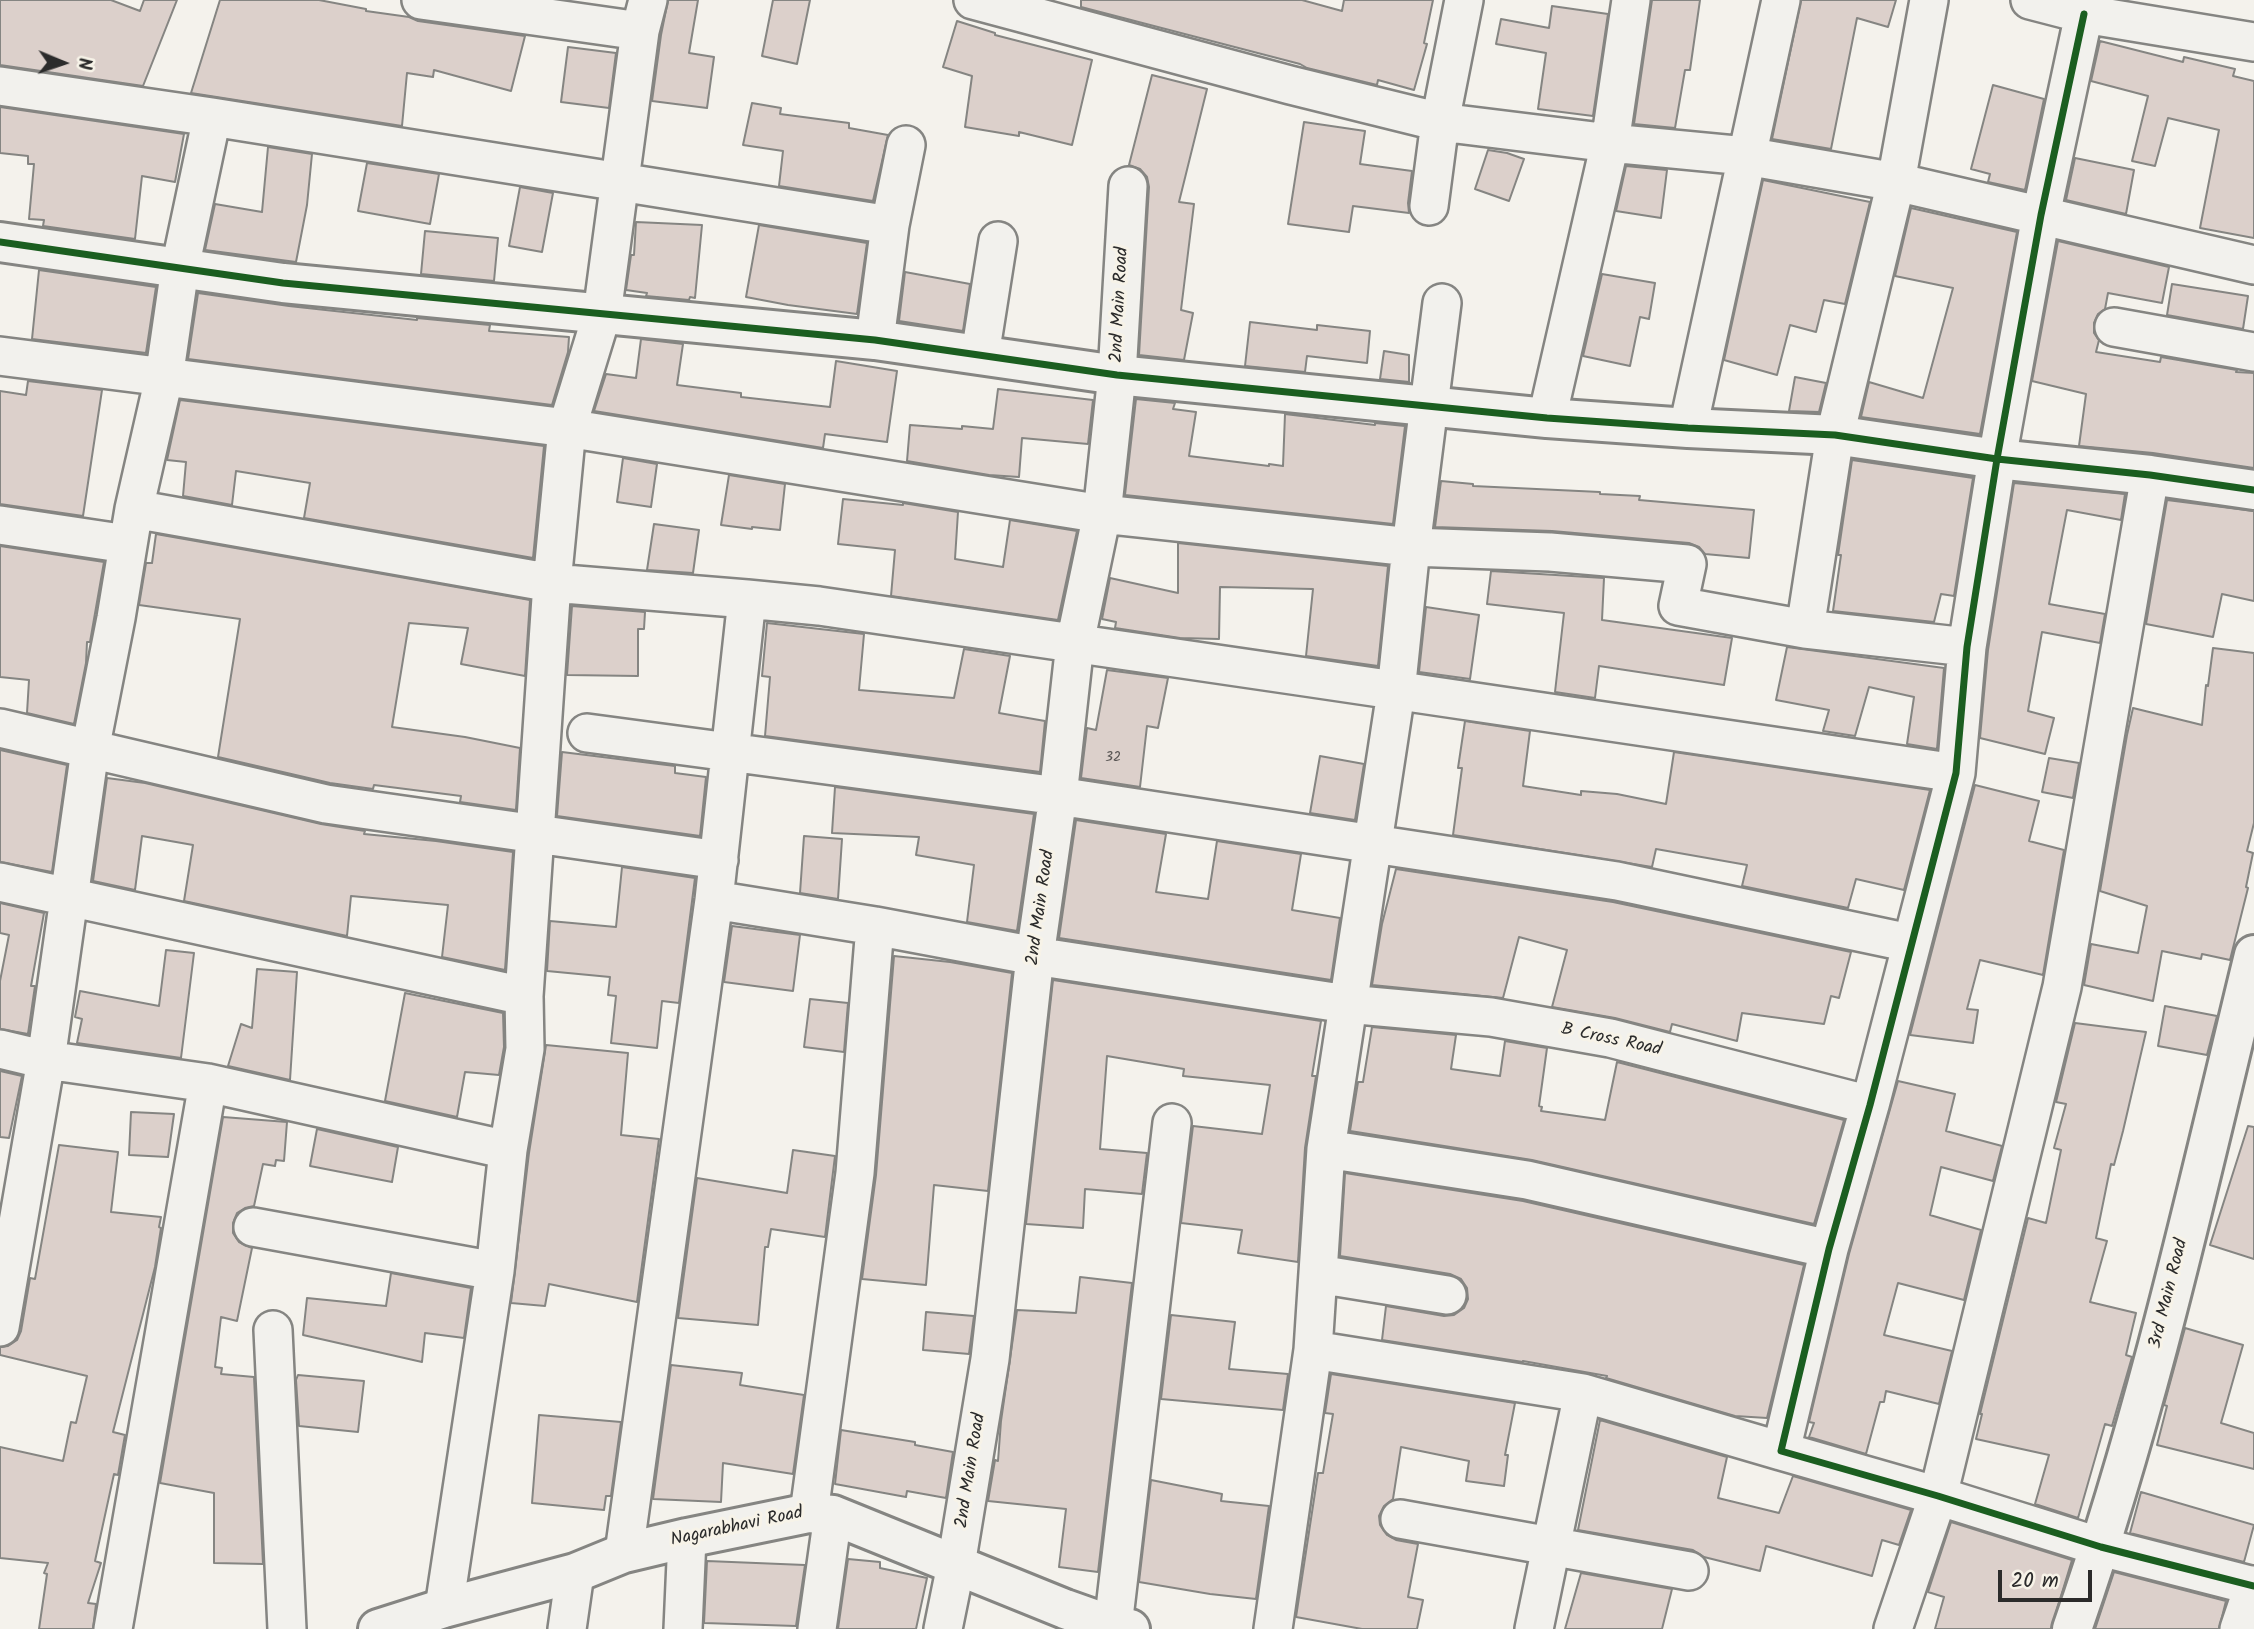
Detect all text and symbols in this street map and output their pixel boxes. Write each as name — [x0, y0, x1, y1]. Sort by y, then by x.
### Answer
north arrow — [28, 28, 98, 98]
text: N — [69, 57, 99, 70]
street label: 2nd Main Road — [1107, 246, 1135, 364]
house number: 32 — [1105, 751, 1121, 767]
street label: 2nd Main Road — [1023, 849, 1061, 967]
street label: B Cross Road — [1559, 1020, 1663, 1062]
street label: 3rd Main Road — [2146, 1237, 2194, 1351]
street label: 2nd Main Road — [952, 1412, 992, 1530]
street label: Nagarabhavi Road — [669, 1503, 805, 1553]
scale bar — [2002, 1556, 2096, 1600]
text: 20 m — [2011, 1565, 2059, 1598]

